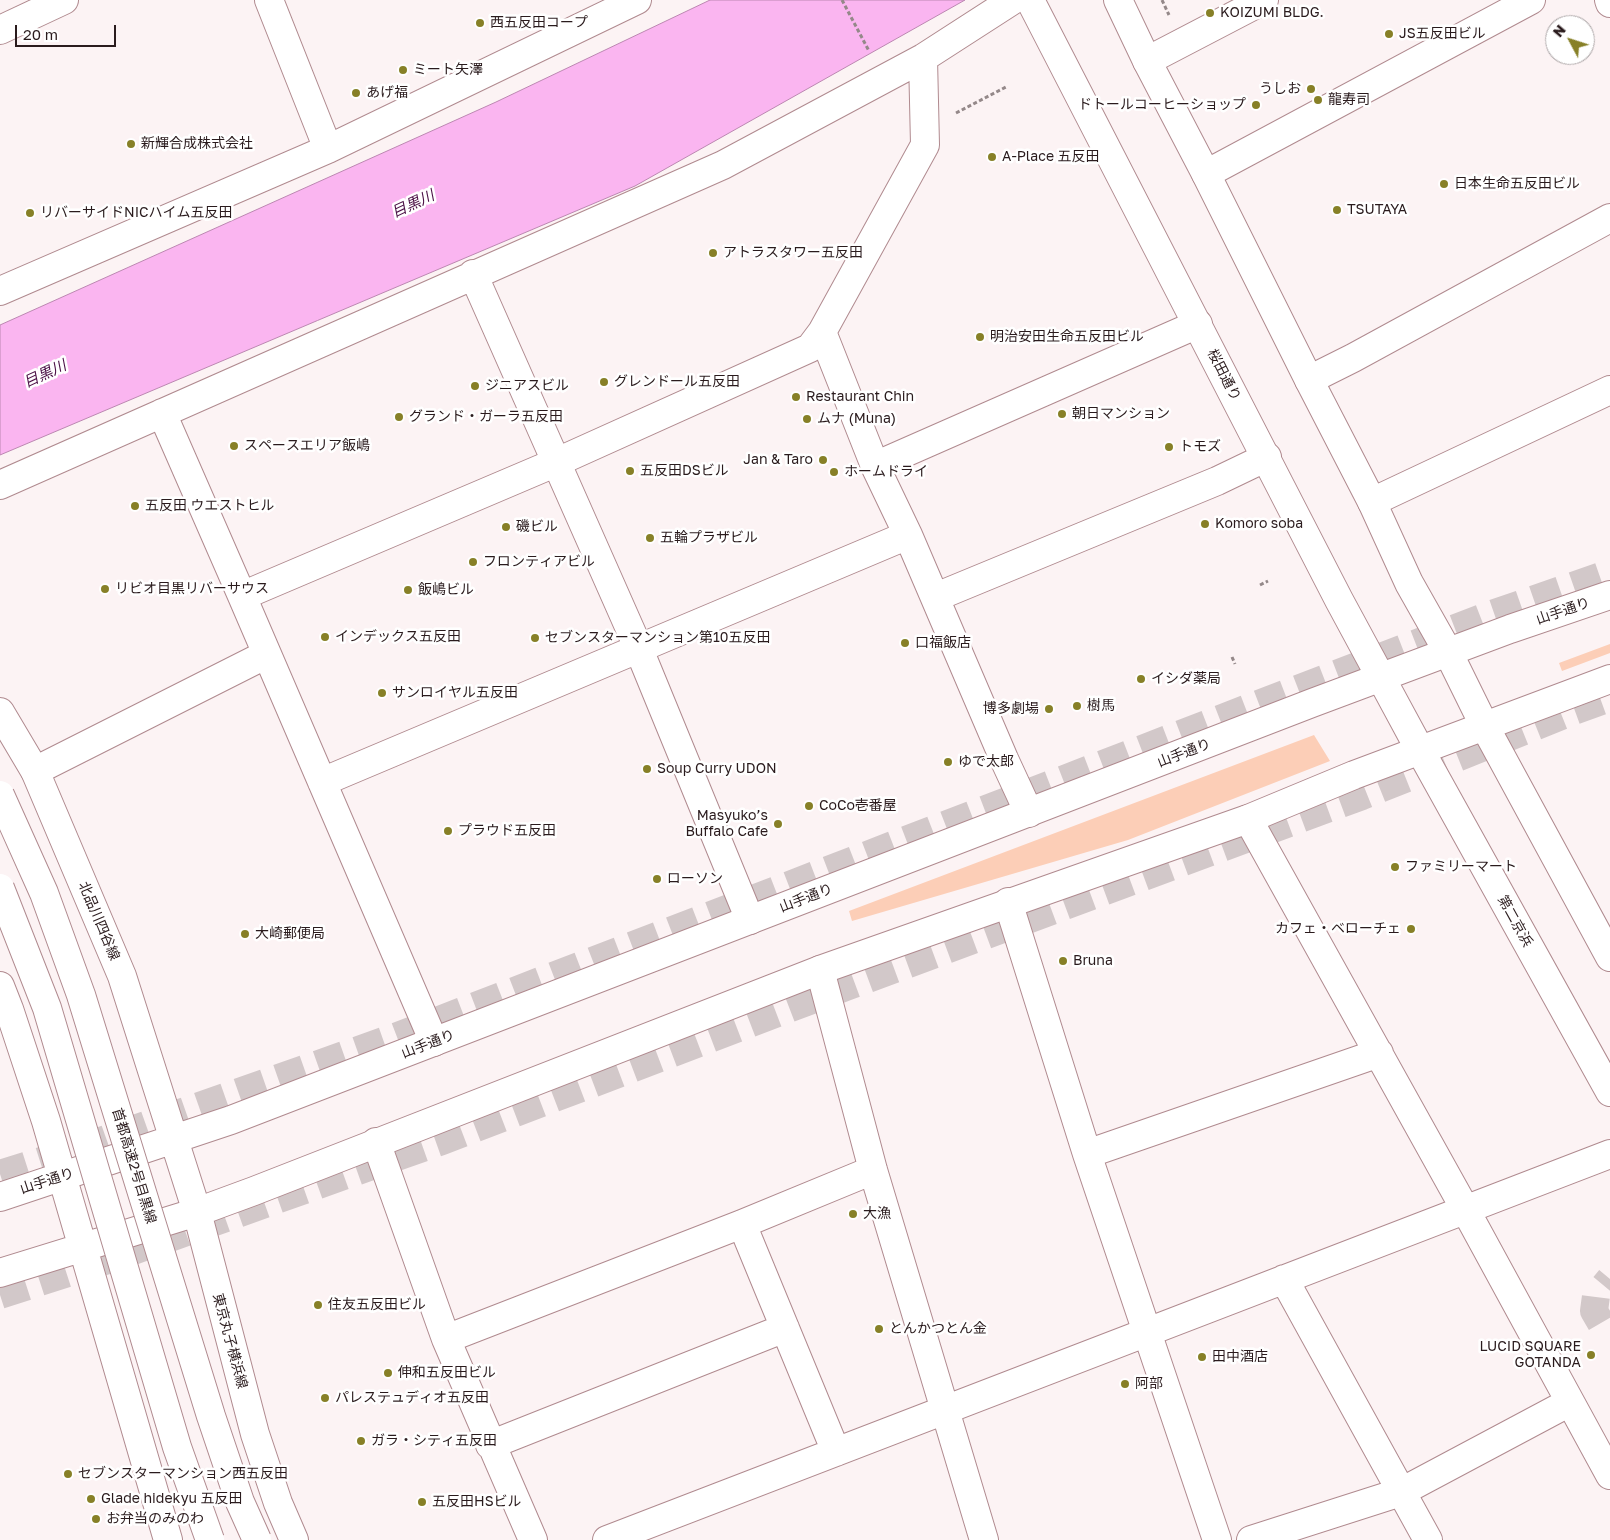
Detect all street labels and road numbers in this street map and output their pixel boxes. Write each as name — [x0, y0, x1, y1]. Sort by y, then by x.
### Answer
street label: 桜田通り — [1204, 346, 1244, 404]
street label: 山手通り — [1534, 594, 1592, 628]
street label: 山手通り — [1155, 735, 1213, 771]
street label: 北品川四谷線 — [75, 879, 123, 963]
street label: 山手通り — [777, 880, 835, 916]
street label: 第二京浜 — [1494, 892, 1536, 950]
street label: 山手通り — [399, 1026, 457, 1062]
street label: 首都高速2号目黒線 — [108, 1106, 160, 1226]
street label: 山手通り — [18, 1164, 76, 1198]
street label: 東京丸子横浜線 — [209, 1291, 251, 1391]

